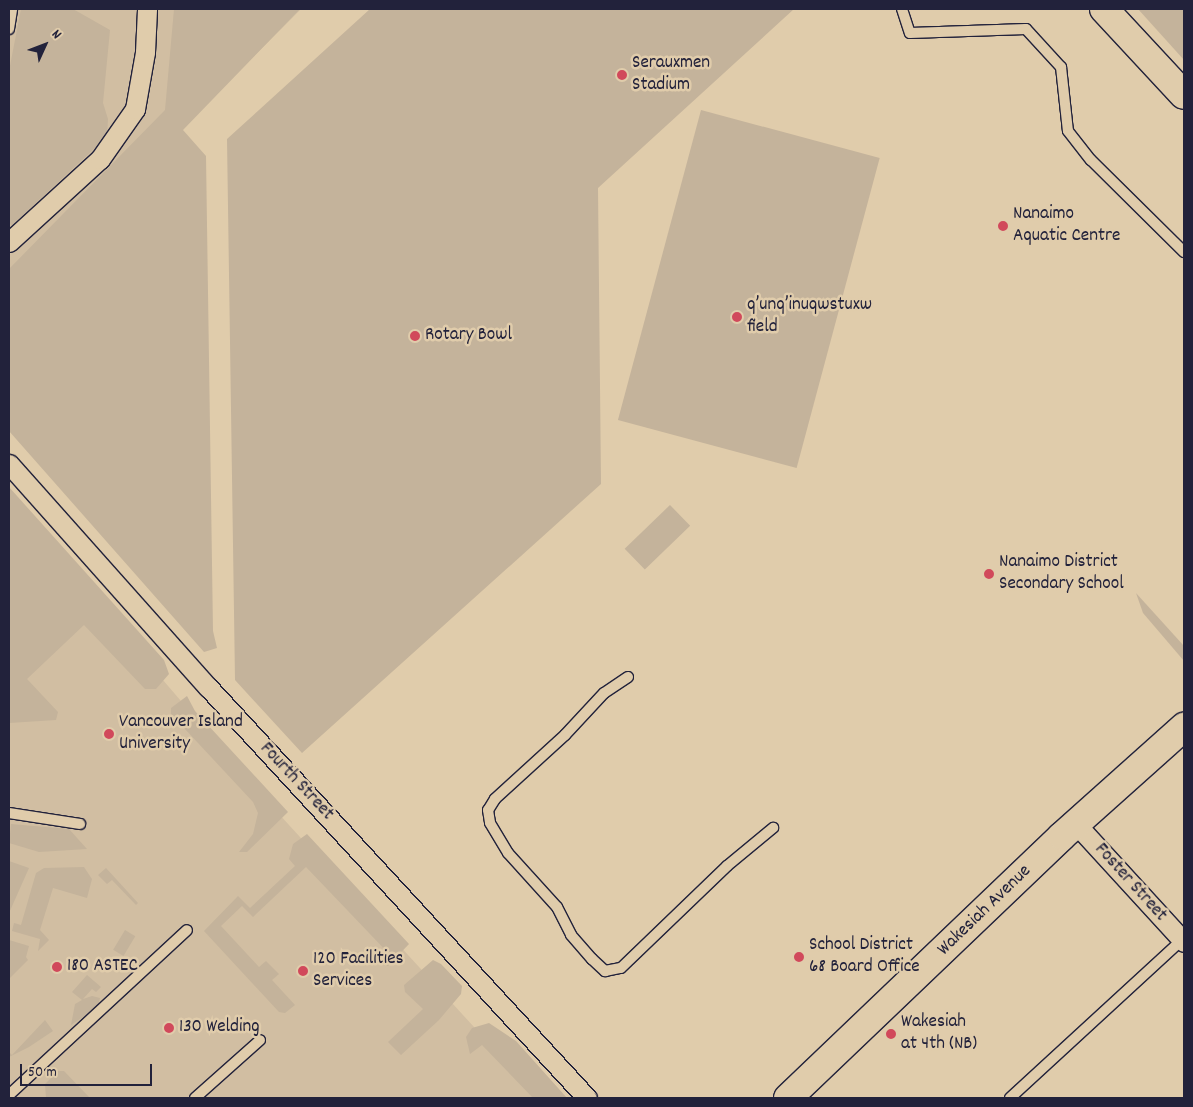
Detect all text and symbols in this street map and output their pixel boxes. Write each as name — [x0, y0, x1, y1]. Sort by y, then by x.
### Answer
north arrow — [20, 20, 70, 70]
text: N — [46, 25, 66, 44]
place label: Serauxmen Stadium — [632, 53, 710, 97]
marker: Serauxmen Stadium — [616, 69, 628, 81]
place label: Nanaimo Aquatic Centre — [1013, 204, 1120, 248]
marker: Nanaimo Aquatic Centre — [997, 220, 1009, 232]
place label: q’unq’inuqwstuxw field — [747, 295, 872, 339]
marker: q’unq’inuqwstuxw field — [731, 311, 743, 323]
place label: Rotary Bowl — [425, 325, 512, 347]
marker: Rotary Bowl — [409, 330, 421, 342]
place label: Nanaimo District Secondary School — [999, 552, 1124, 596]
marker: Nanaimo District Secondary School — [983, 568, 995, 580]
place label: Vancouver Island University — [119, 712, 243, 756]
marker: Vancouver Island University — [103, 728, 115, 740]
street label: Fourth Street — [254, 738, 338, 826]
street label: Foster Street — [1089, 839, 1171, 927]
street label: Wakesiah Avenue — [933, 861, 1037, 961]
place label: School District 68 Board Office — [809, 935, 920, 979]
place label: 120 Facilities Services — [313, 949, 404, 993]
marker: School District 68 Board Office — [793, 951, 805, 963]
place label: 180 ASTEC — [67, 956, 138, 978]
marker: 180 ASTEC — [51, 961, 63, 973]
marker: 120 Facilities Services — [297, 965, 309, 977]
place label: Wakesiah at 4th (NB) — [901, 1012, 977, 1056]
place label: 130 Welding — [179, 1017, 260, 1039]
marker: 130 Welding — [163, 1022, 175, 1034]
marker: Wakesiah at 4th (NB) — [885, 1028, 897, 1040]
scale bar — [22, 1054, 155, 1086]
text: 50 m — [28, 1062, 57, 1084]

